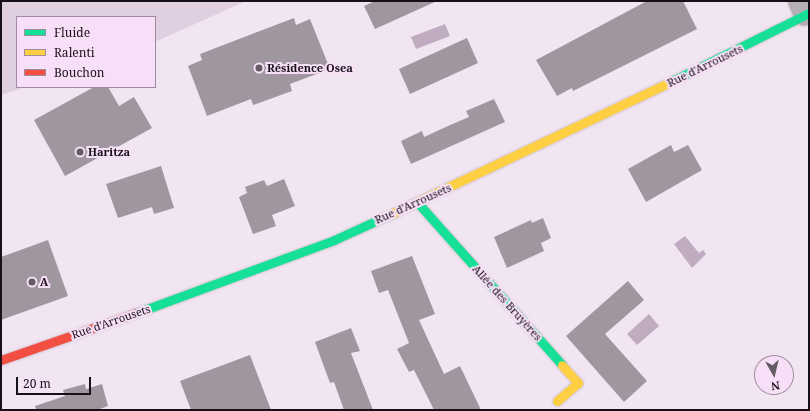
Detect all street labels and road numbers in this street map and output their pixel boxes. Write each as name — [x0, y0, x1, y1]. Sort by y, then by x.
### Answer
street label: Rue d'Arrousets — [665, 42, 745, 90]
street label: Rue d'Arrousets — [373, 181, 453, 227]
street label: Allée des Bruyères — [470, 262, 544, 344]
street label: Rue d'Arrousets — [70, 302, 152, 342]

